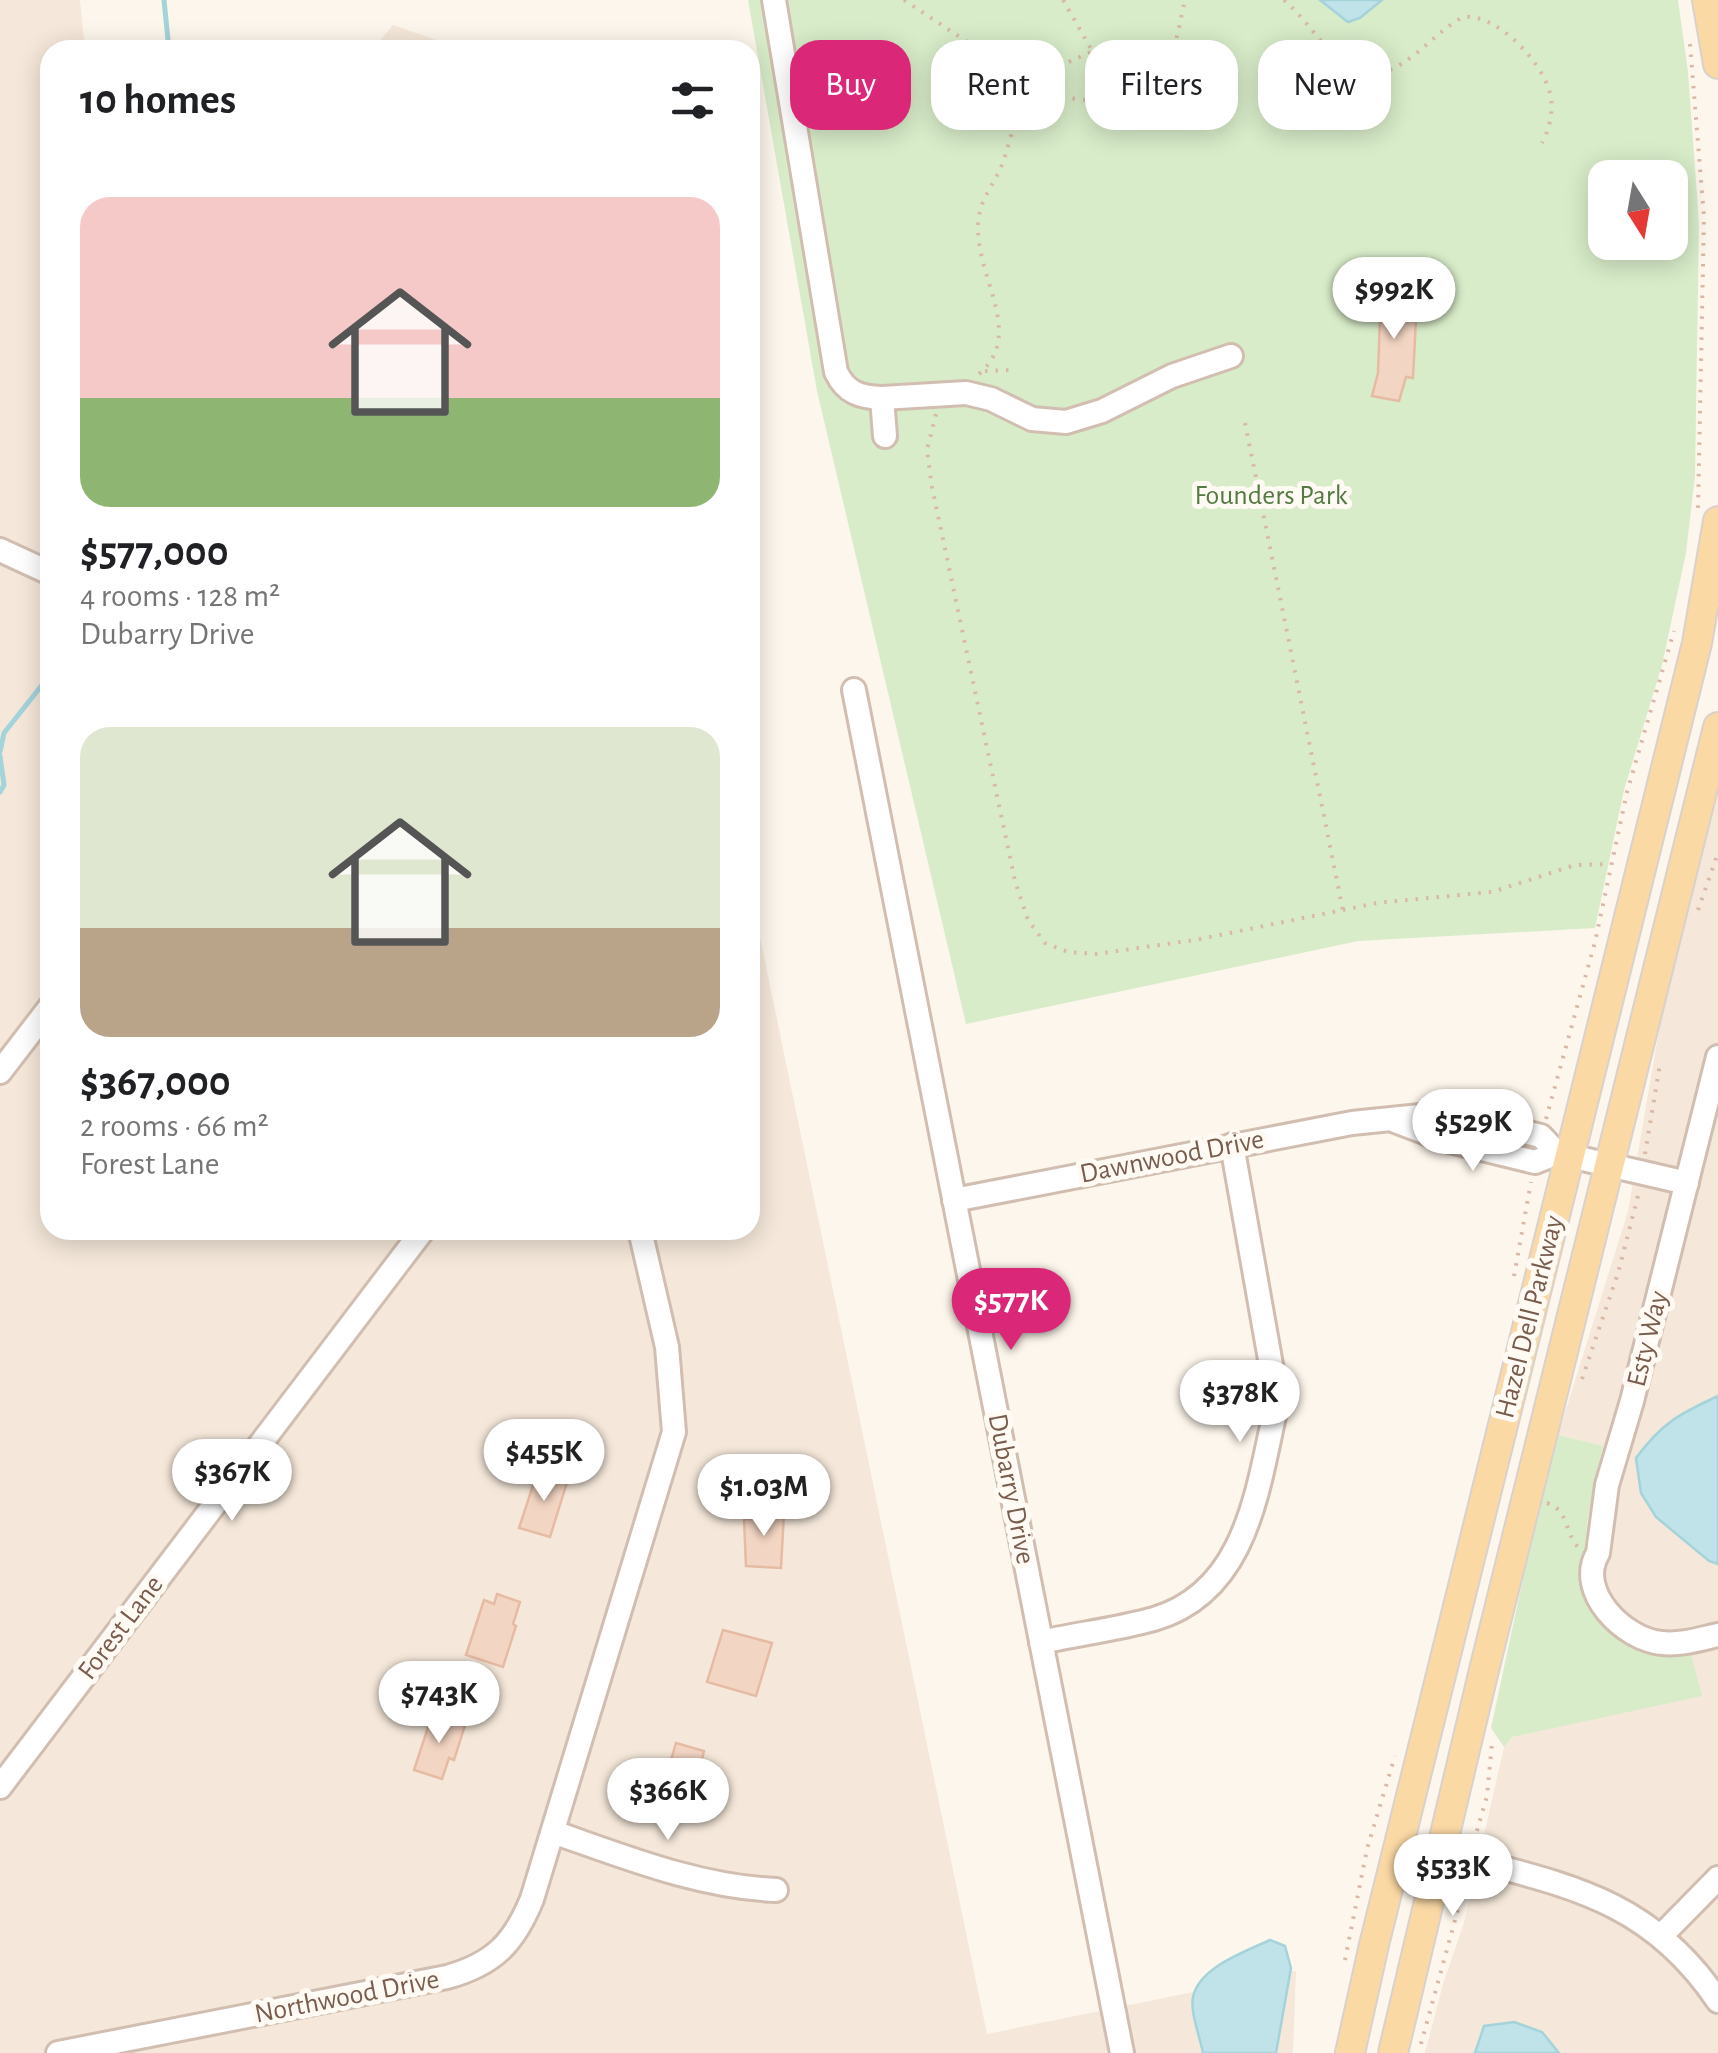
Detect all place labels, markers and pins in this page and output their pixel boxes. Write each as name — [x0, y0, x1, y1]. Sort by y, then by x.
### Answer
pin: $992K — [1324, 257, 1464, 342]
pin: $529K — [1403, 1089, 1543, 1174]
pin: $577K — [941, 1268, 1081, 1353]
pin: $378K — [1170, 1360, 1310, 1445]
pin: $455K — [474, 1419, 614, 1504]
pin: $367K — [162, 1439, 302, 1524]
pin: $1.03M — [683, 1454, 845, 1539]
pin: $743K — [369, 1661, 509, 1746]
pin: $366K — [598, 1758, 738, 1843]
pin: $533K — [1383, 1834, 1523, 1919]

